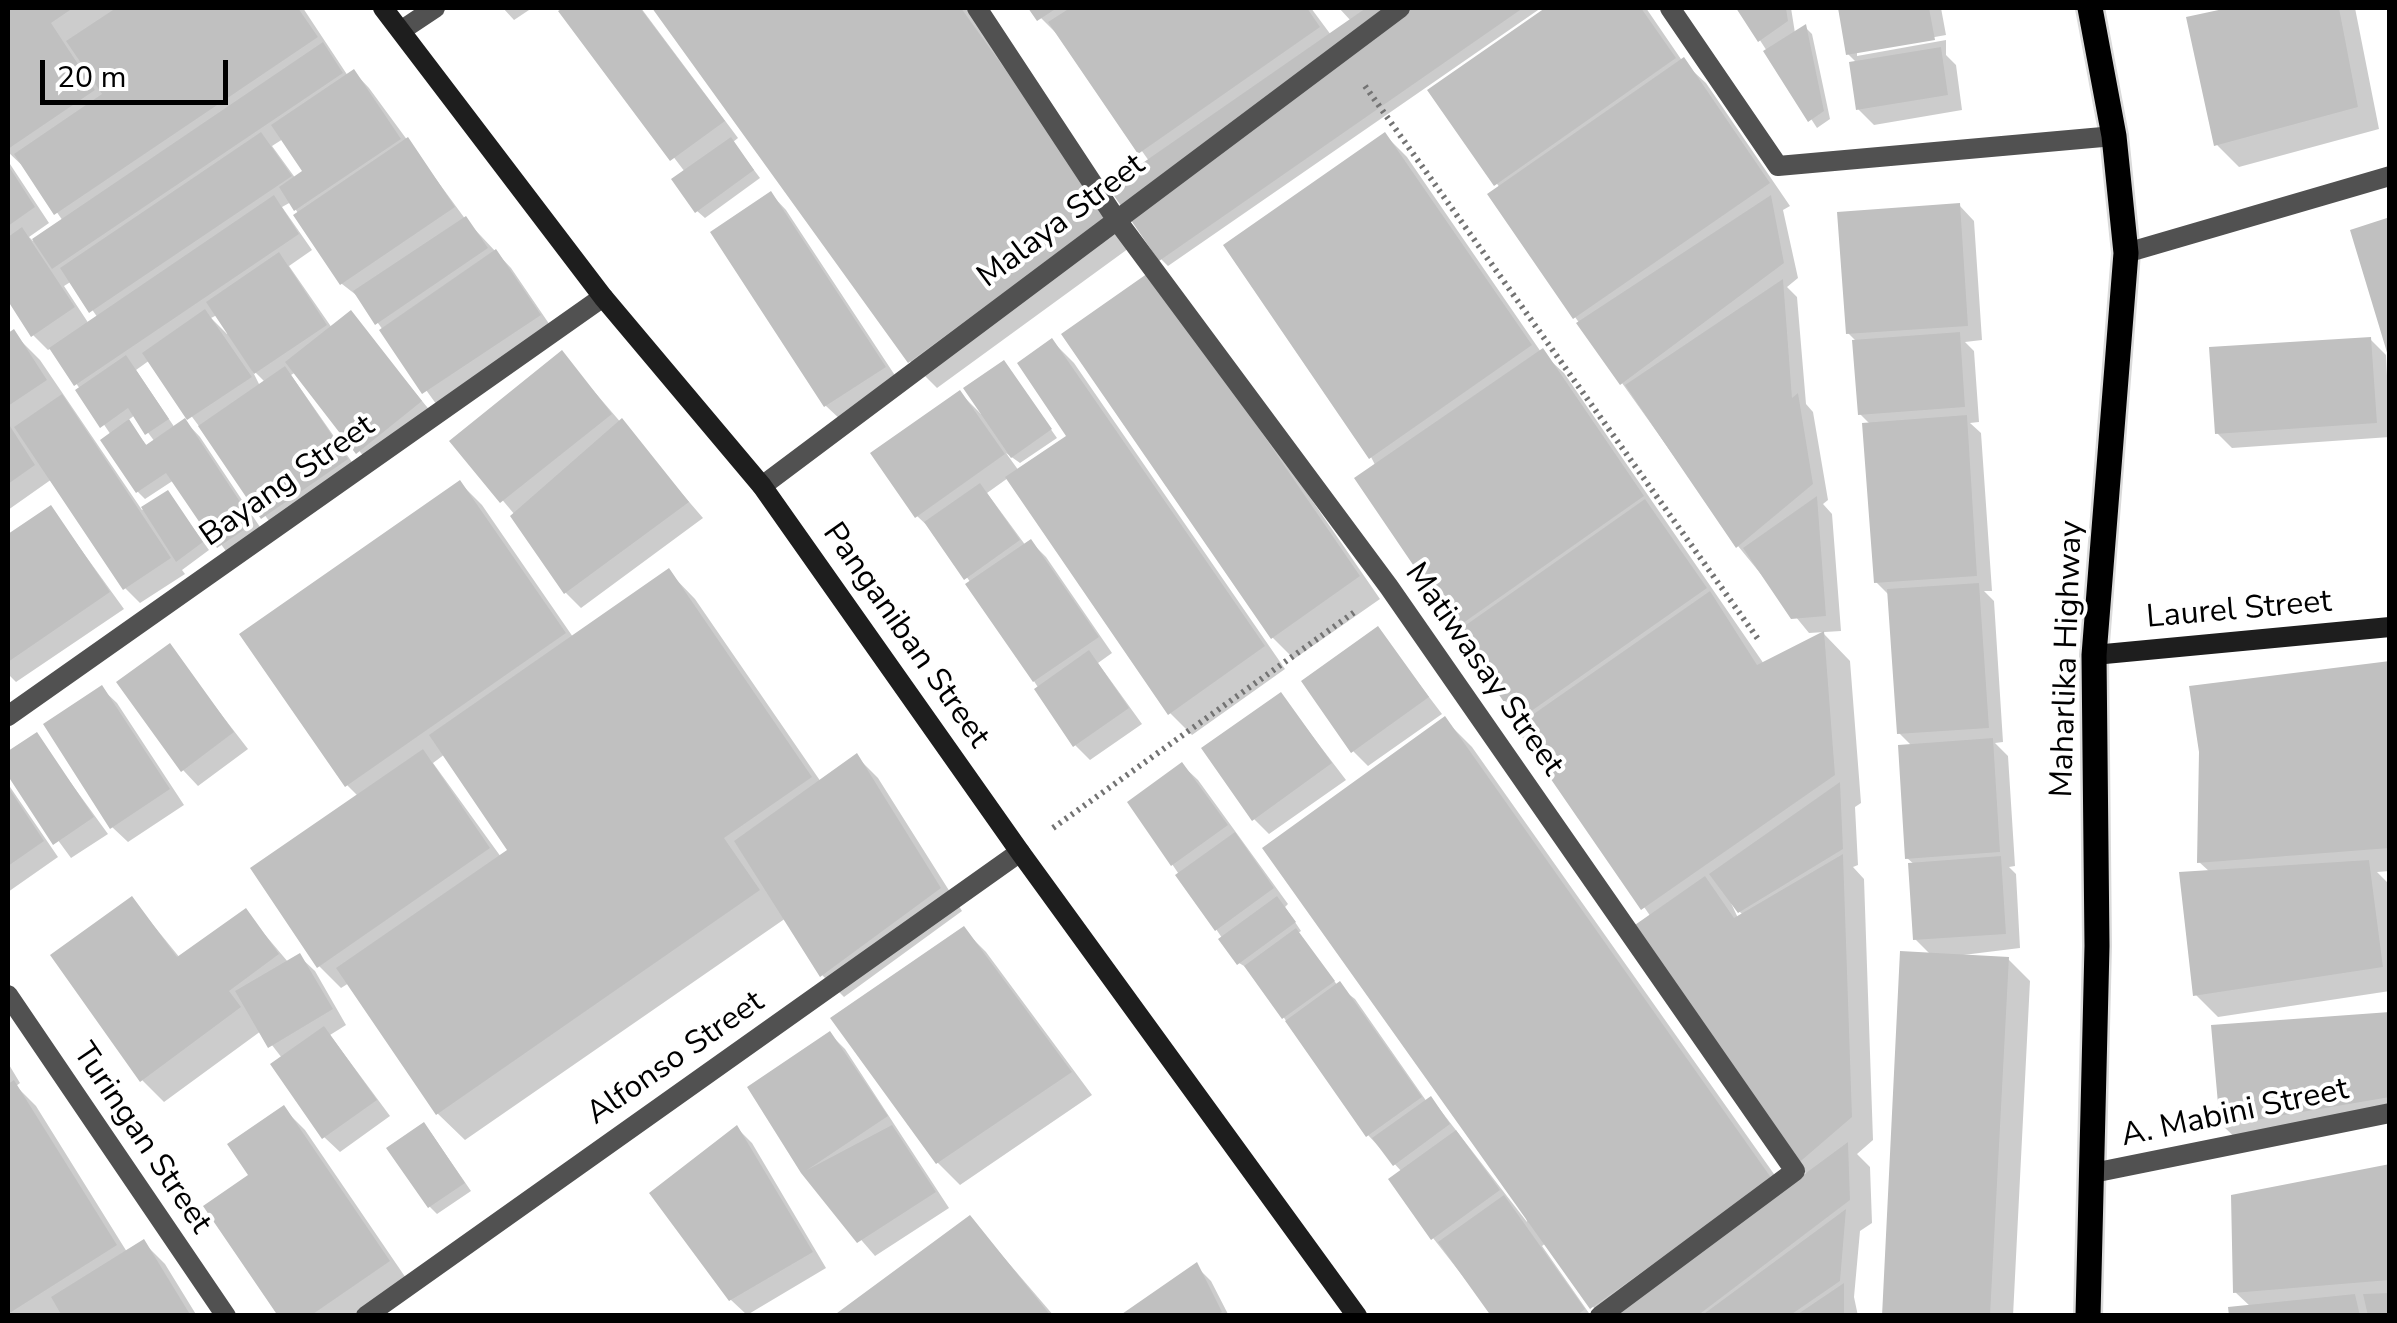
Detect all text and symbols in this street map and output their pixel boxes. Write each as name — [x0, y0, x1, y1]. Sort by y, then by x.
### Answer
scale bar — [45, 40, 232, 102]
text: 20 m — [57, 57, 126, 98]
street label: Malaya Street — [971, 147, 1153, 297]
street label: Bayang Street — [193, 408, 383, 556]
street label: Panganiban Street — [813, 516, 997, 756]
street label: Maharlika Highway — [2044, 520, 2092, 798]
street label: Matiwasay Street — [1395, 556, 1571, 784]
street label: Laurel Street — [2145, 584, 2333, 638]
street label: Alfonso Street — [580, 984, 772, 1134]
street label: Turingan Street — [63, 1036, 219, 1242]
street label: A. Mabini Street — [2118, 1071, 2352, 1157]

